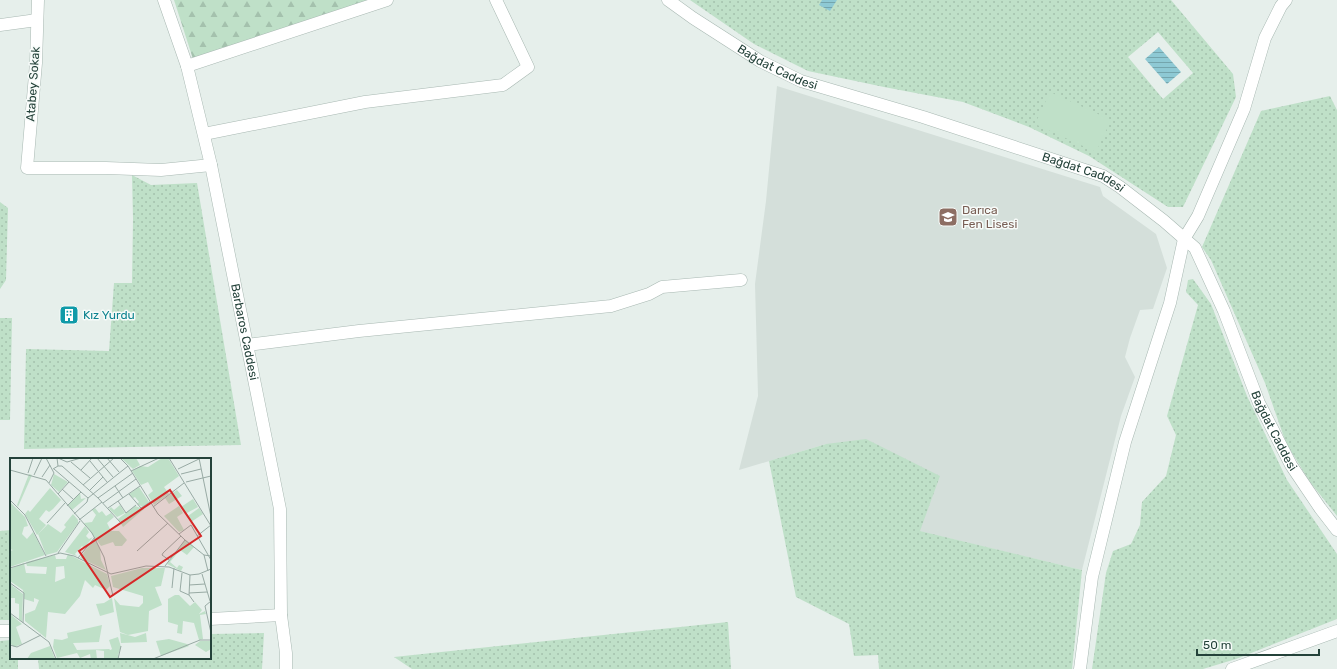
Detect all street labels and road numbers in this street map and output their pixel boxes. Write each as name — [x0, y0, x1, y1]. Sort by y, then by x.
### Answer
street label: Bağdat Caddesi — [735, 41, 819, 93]
street label: Atabey Sokak — [23, 45, 43, 122]
street label: Bağdat Caddesi — [1040, 150, 1128, 195]
street label: Barbaros Caddesi — [228, 282, 261, 381]
street label: Bağdat Caddesi — [1248, 389, 1300, 474]

